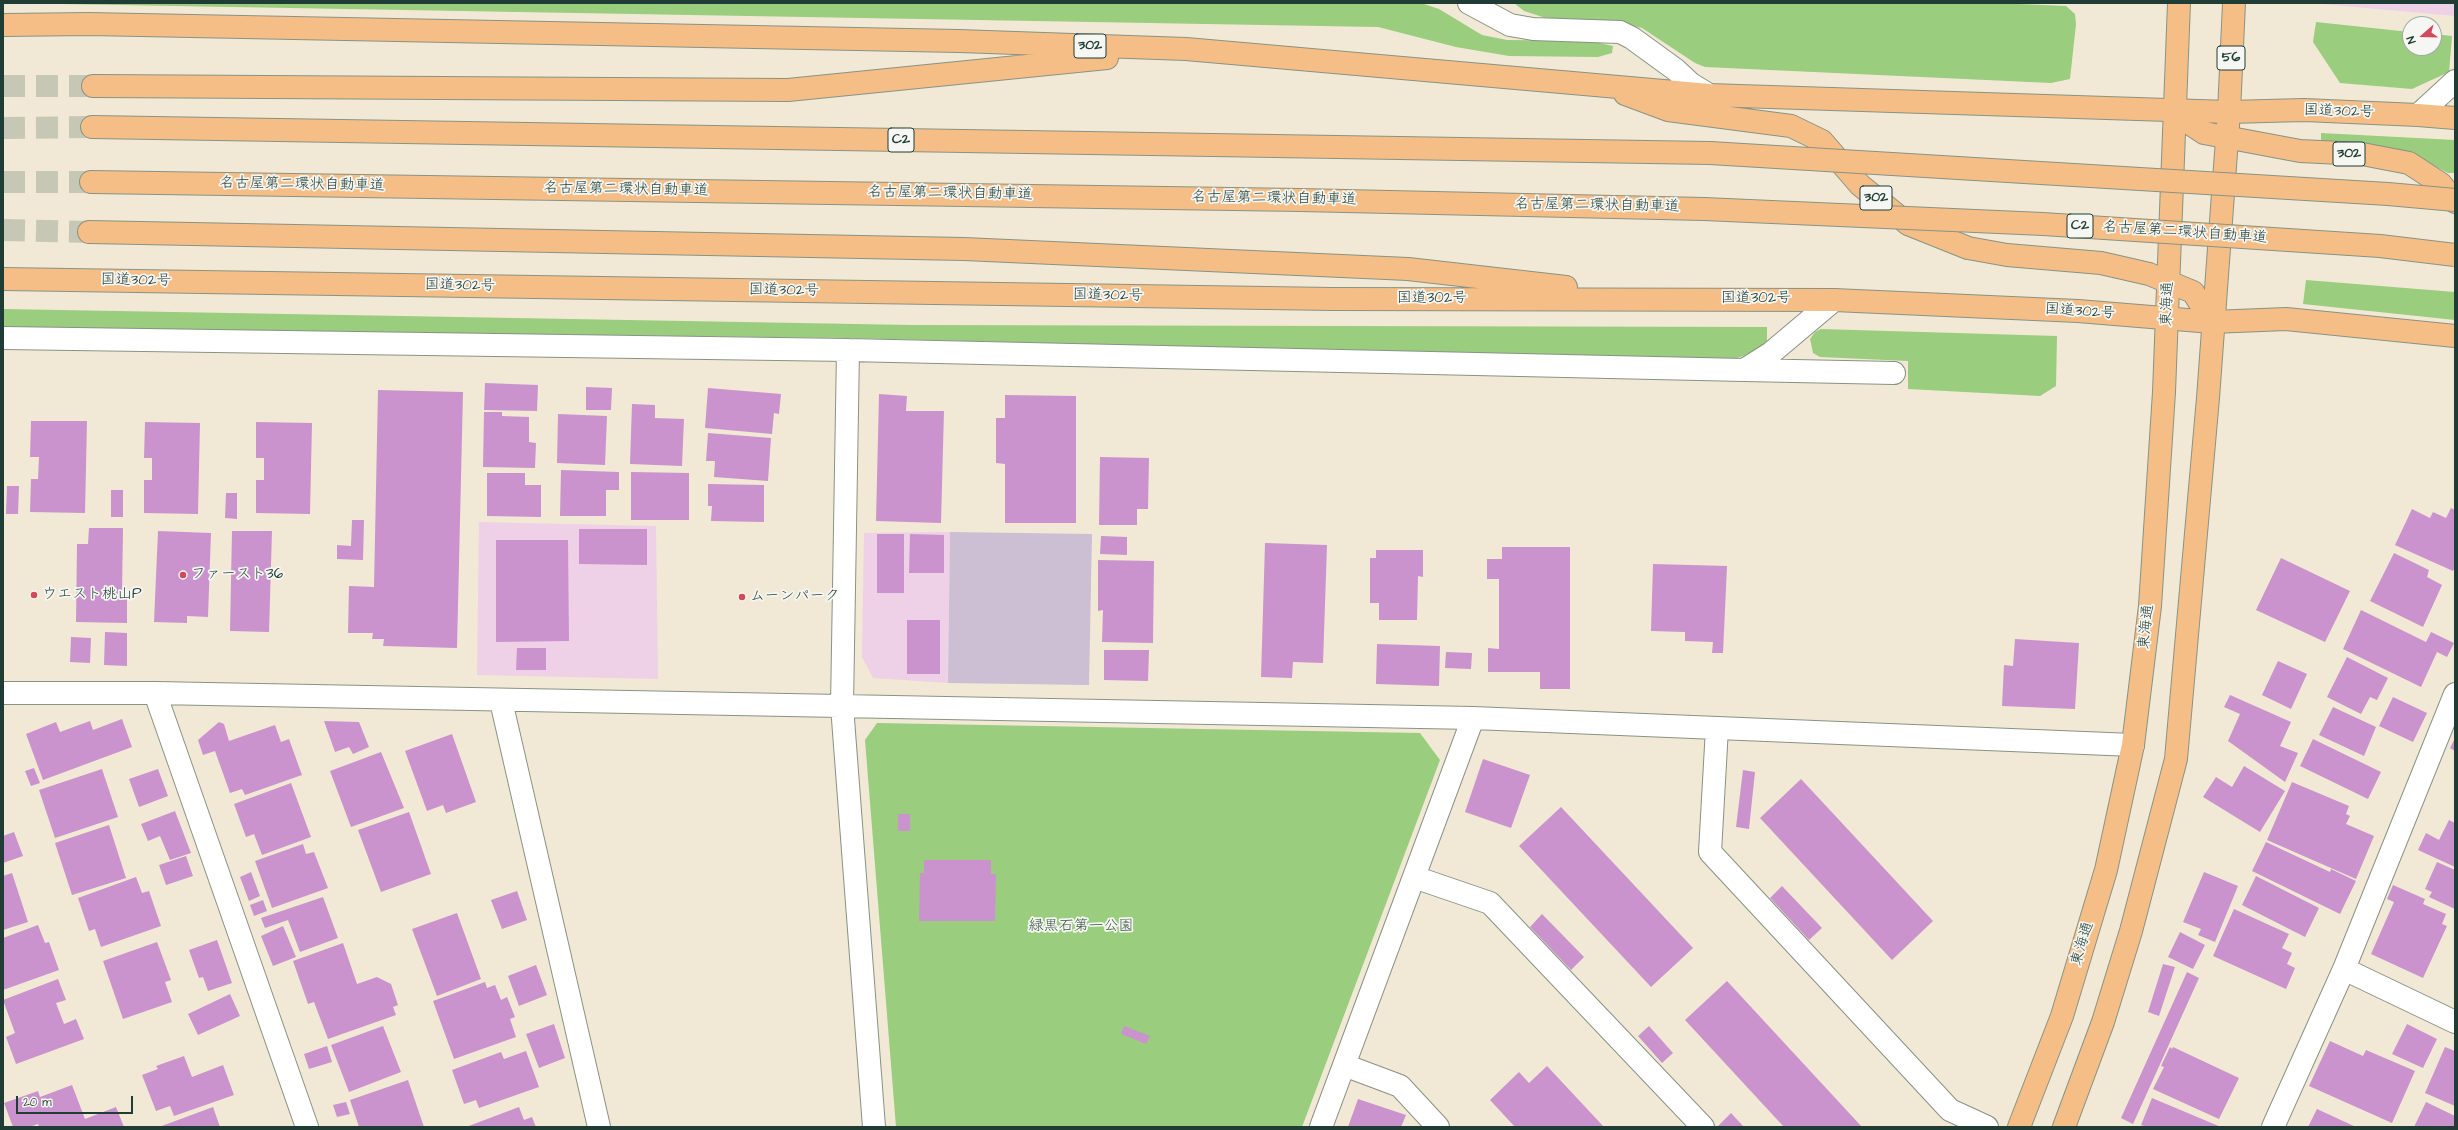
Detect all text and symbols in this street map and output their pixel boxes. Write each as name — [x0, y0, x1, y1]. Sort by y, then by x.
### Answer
north arrow — [2402, 16, 2442, 56]
road number: 302 — [1074, 34, 1106, 58]
text: N — [2403, 34, 2419, 46]
road number: 56 — [2217, 46, 2245, 70]
street label: 国道302号 — [2303, 102, 2375, 122]
road number: C2 — [888, 128, 914, 152]
road number: 302 — [2333, 142, 2365, 166]
street label: 名古屋第二環状自動車道 — [219, 175, 385, 195]
street label: 名古屋第二環状自動車道 — [543, 180, 709, 200]
street label: 名古屋第二環状自動車道 — [867, 184, 1033, 204]
road number: 302 — [1860, 186, 1892, 210]
street label: 名古屋第二環状自動車道 — [1191, 189, 1357, 209]
street label: 名古屋第二環状自動車道 — [1514, 196, 1680, 216]
road number: C2 — [2067, 214, 2093, 238]
street label: 名古屋第二環状自動車道 — [2102, 218, 2268, 248]
street label: 国道302号 — [101, 271, 171, 291]
street label: 国道302号 — [425, 276, 495, 296]
street label: 国道302号 — [749, 281, 819, 301]
street label: 東海通 — [2158, 281, 2178, 327]
street label: 国道302号 — [1073, 286, 1143, 306]
street label: 国道302号 — [1397, 290, 1467, 308]
street label: 国道302号 — [1721, 290, 1791, 308]
street label: 国道302号 — [2044, 301, 2116, 323]
place label: ファースト36 — [191, 566, 283, 584]
marker: ファースト36 — [178, 570, 188, 580]
place label: ウエスト桃山P — [42, 586, 142, 604]
place label: ムーンパーク — [750, 588, 839, 606]
marker: ウエスト桃山P — [29, 590, 39, 600]
marker: ムーンパーク — [737, 592, 747, 602]
street label: 東海通 — [2136, 604, 2158, 650]
park label: 緑黒石第一公園 — [1029, 918, 1133, 936]
street label: 東海通 — [2068, 920, 2098, 968]
scale bar — [18, 1088, 135, 1114]
text: 20 m — [23, 1094, 52, 1111]

